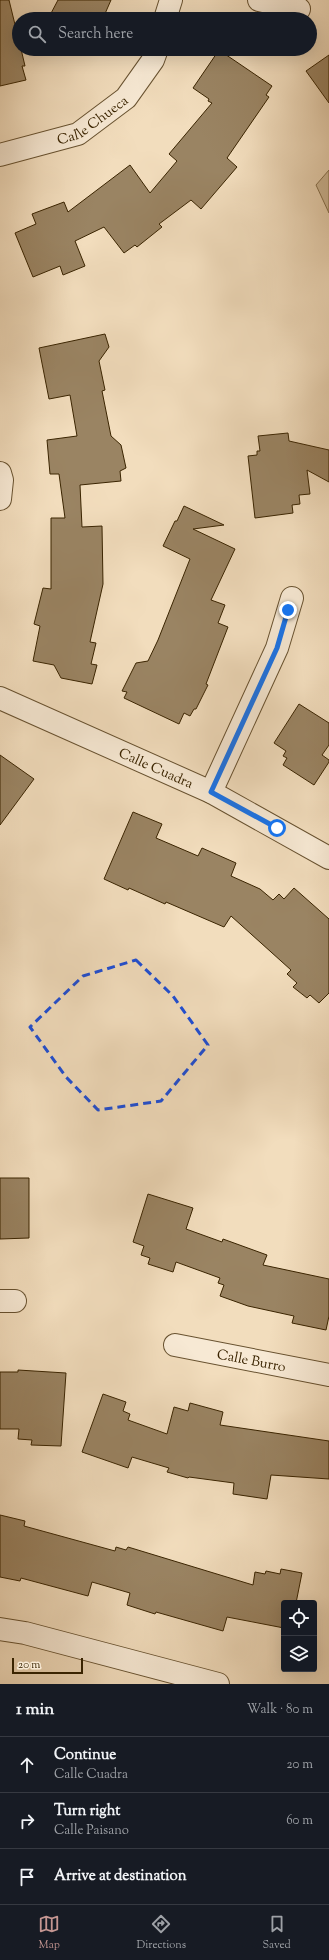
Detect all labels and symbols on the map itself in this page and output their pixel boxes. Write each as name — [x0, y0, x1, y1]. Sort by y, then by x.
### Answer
street label: Calle Chueca — [55, 91, 134, 151]
route end — [279, 601, 297, 619]
street label: Calle Cuadra — [115, 744, 196, 795]
route start — [268, 819, 286, 837]
street label: Calle Burro — [215, 1345, 288, 1378]
scale bar — [12, 1656, 83, 1675]

